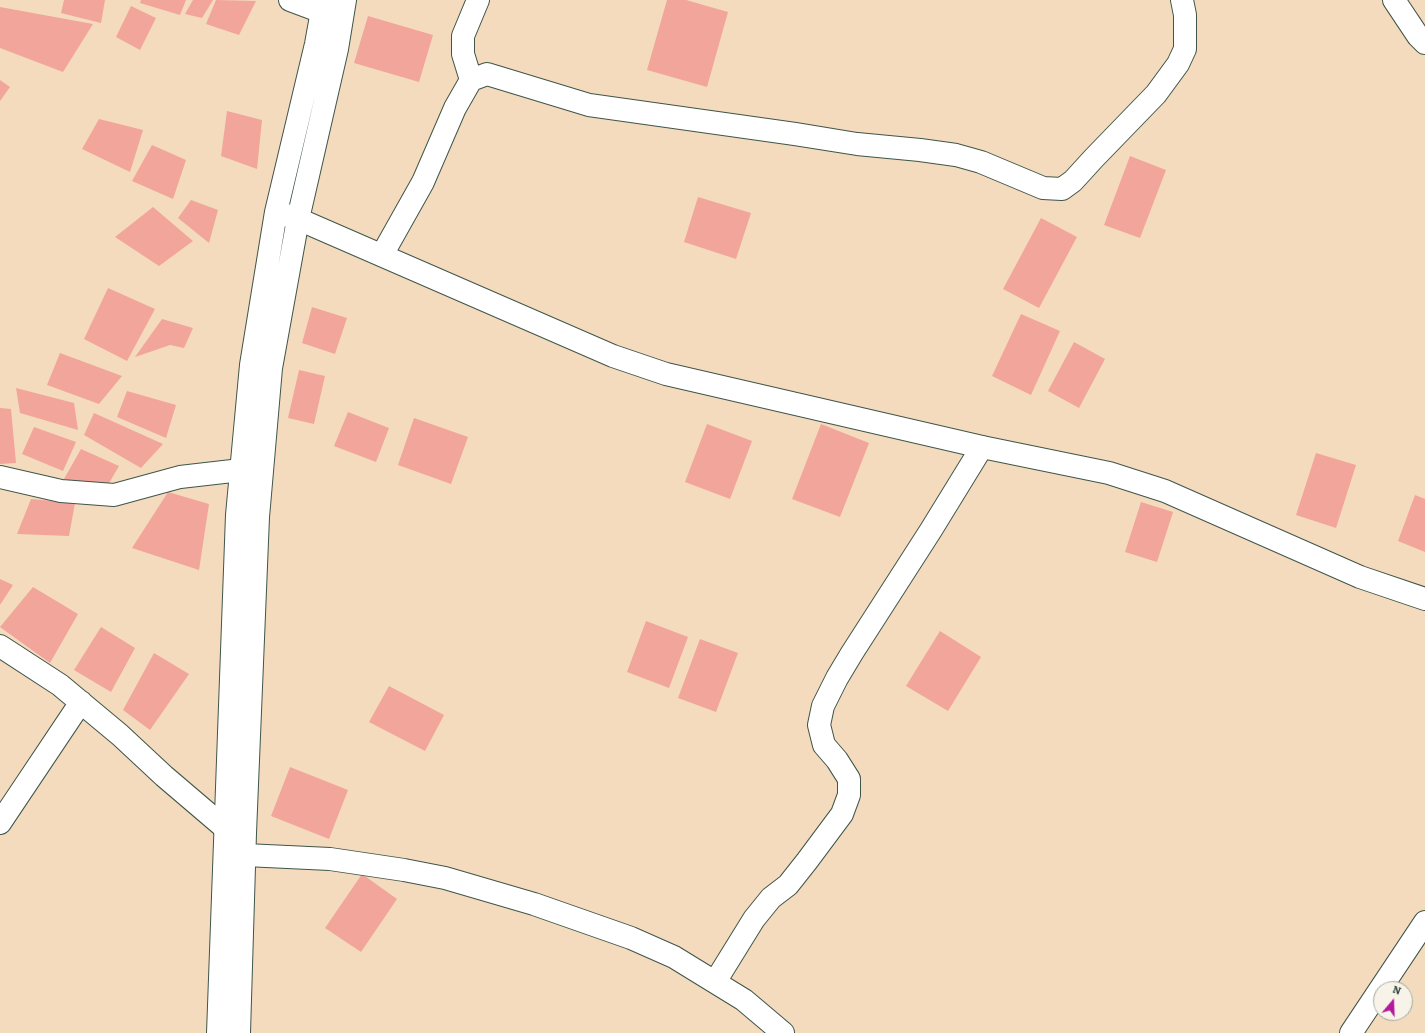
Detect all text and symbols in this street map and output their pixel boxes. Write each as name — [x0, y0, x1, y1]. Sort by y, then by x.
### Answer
north arrow — [1373, 981, 1413, 1021]
text: N — [1391, 982, 1403, 999]

